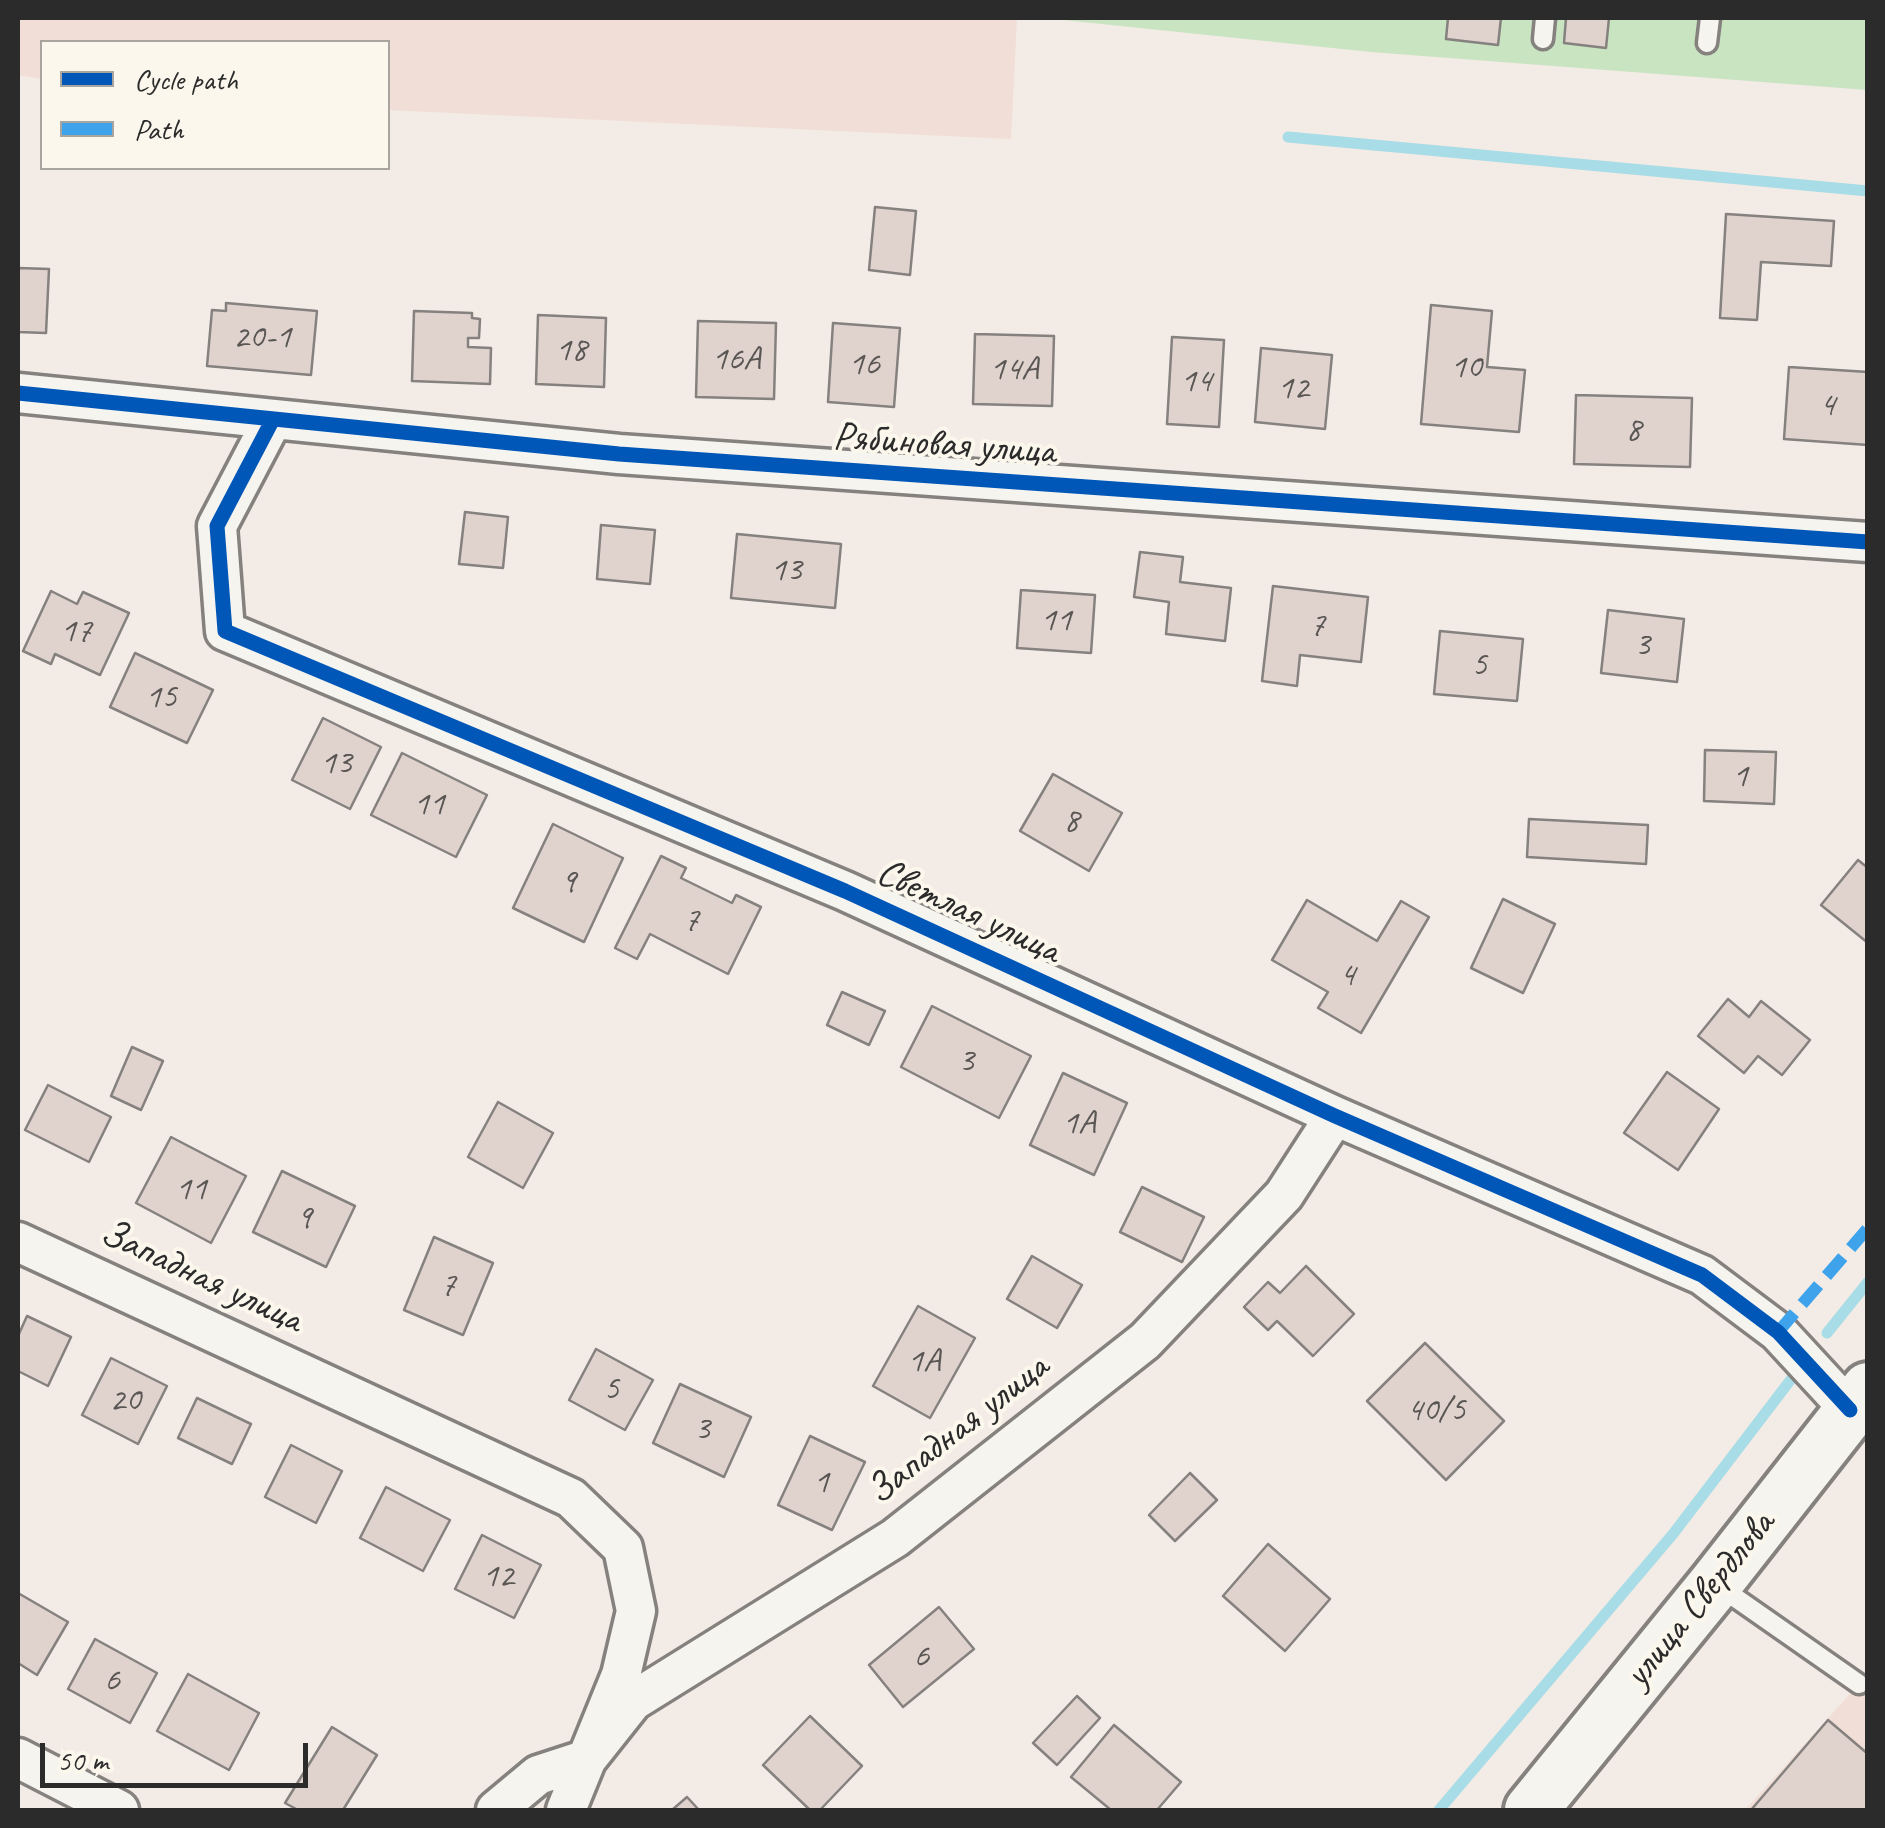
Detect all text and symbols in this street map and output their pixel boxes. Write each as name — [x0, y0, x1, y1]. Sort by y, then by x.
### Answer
legend — [40, 40, 390, 170]
text: Cycle path — [134, 60, 238, 98]
text: Path — [134, 110, 183, 148]
house number: 20-1 — [233, 317, 291, 359]
house number: 18 — [555, 330, 587, 372]
house number: 16А — [711, 339, 761, 381]
house number: 16 — [848, 344, 880, 386]
house number: 10 — [1450, 347, 1482, 389]
house number: 14А — [989, 349, 1039, 391]
house number: 14 — [1180, 361, 1212, 403]
house number: 12 — [1277, 368, 1309, 410]
house number: 4 — [1819, 385, 1835, 427]
house number: 8 — [1625, 410, 1641, 452]
street label: Рябиновая улица — [831, 413, 1057, 477]
house number: 13 — [770, 550, 802, 592]
house number: 11 — [1040, 600, 1072, 642]
house number: 7 — [1309, 605, 1325, 647]
house number: 17 — [60, 611, 92, 653]
house number: 3 — [1634, 625, 1650, 667]
house number: 5 — [1471, 645, 1487, 687]
house number: 15 — [145, 677, 177, 719]
house number: 13 — [320, 743, 352, 785]
house number: 1 — [1732, 756, 1748, 798]
house number: 11 — [413, 784, 445, 826]
house number: 8 — [1063, 801, 1079, 843]
street label: Светлая улица — [869, 849, 1067, 975]
house number: 9 — [560, 862, 576, 904]
house number: 7 — [683, 900, 699, 942]
house number: 4 — [1339, 955, 1355, 997]
house number: 3 — [958, 1041, 974, 1083]
house number: 1А — [1062, 1103, 1096, 1145]
house number: 11 — [175, 1169, 207, 1211]
house number: 9 — [296, 1198, 312, 1240]
street label: Западная улица — [92, 1209, 310, 1345]
house number: 7 — [440, 1265, 456, 1307]
house number: 1А — [907, 1341, 941, 1383]
street label: Западная улица — [857, 1344, 1059, 1516]
house number: 5 — [603, 1369, 619, 1411]
house number: 20 — [109, 1380, 141, 1422]
house number: 40/5 — [1407, 1390, 1465, 1432]
house number: 3 — [694, 1409, 710, 1451]
house number: 1 — [813, 1462, 829, 1504]
street label: улица Свердлова — [1614, 1502, 1786, 1698]
house number: 12 — [482, 1556, 514, 1598]
house number: 6 — [913, 1636, 929, 1678]
house number: 6 — [104, 1660, 120, 1702]
scale bar — [45, 1723, 312, 1785]
text: 50 m — [57, 1741, 108, 1779]

